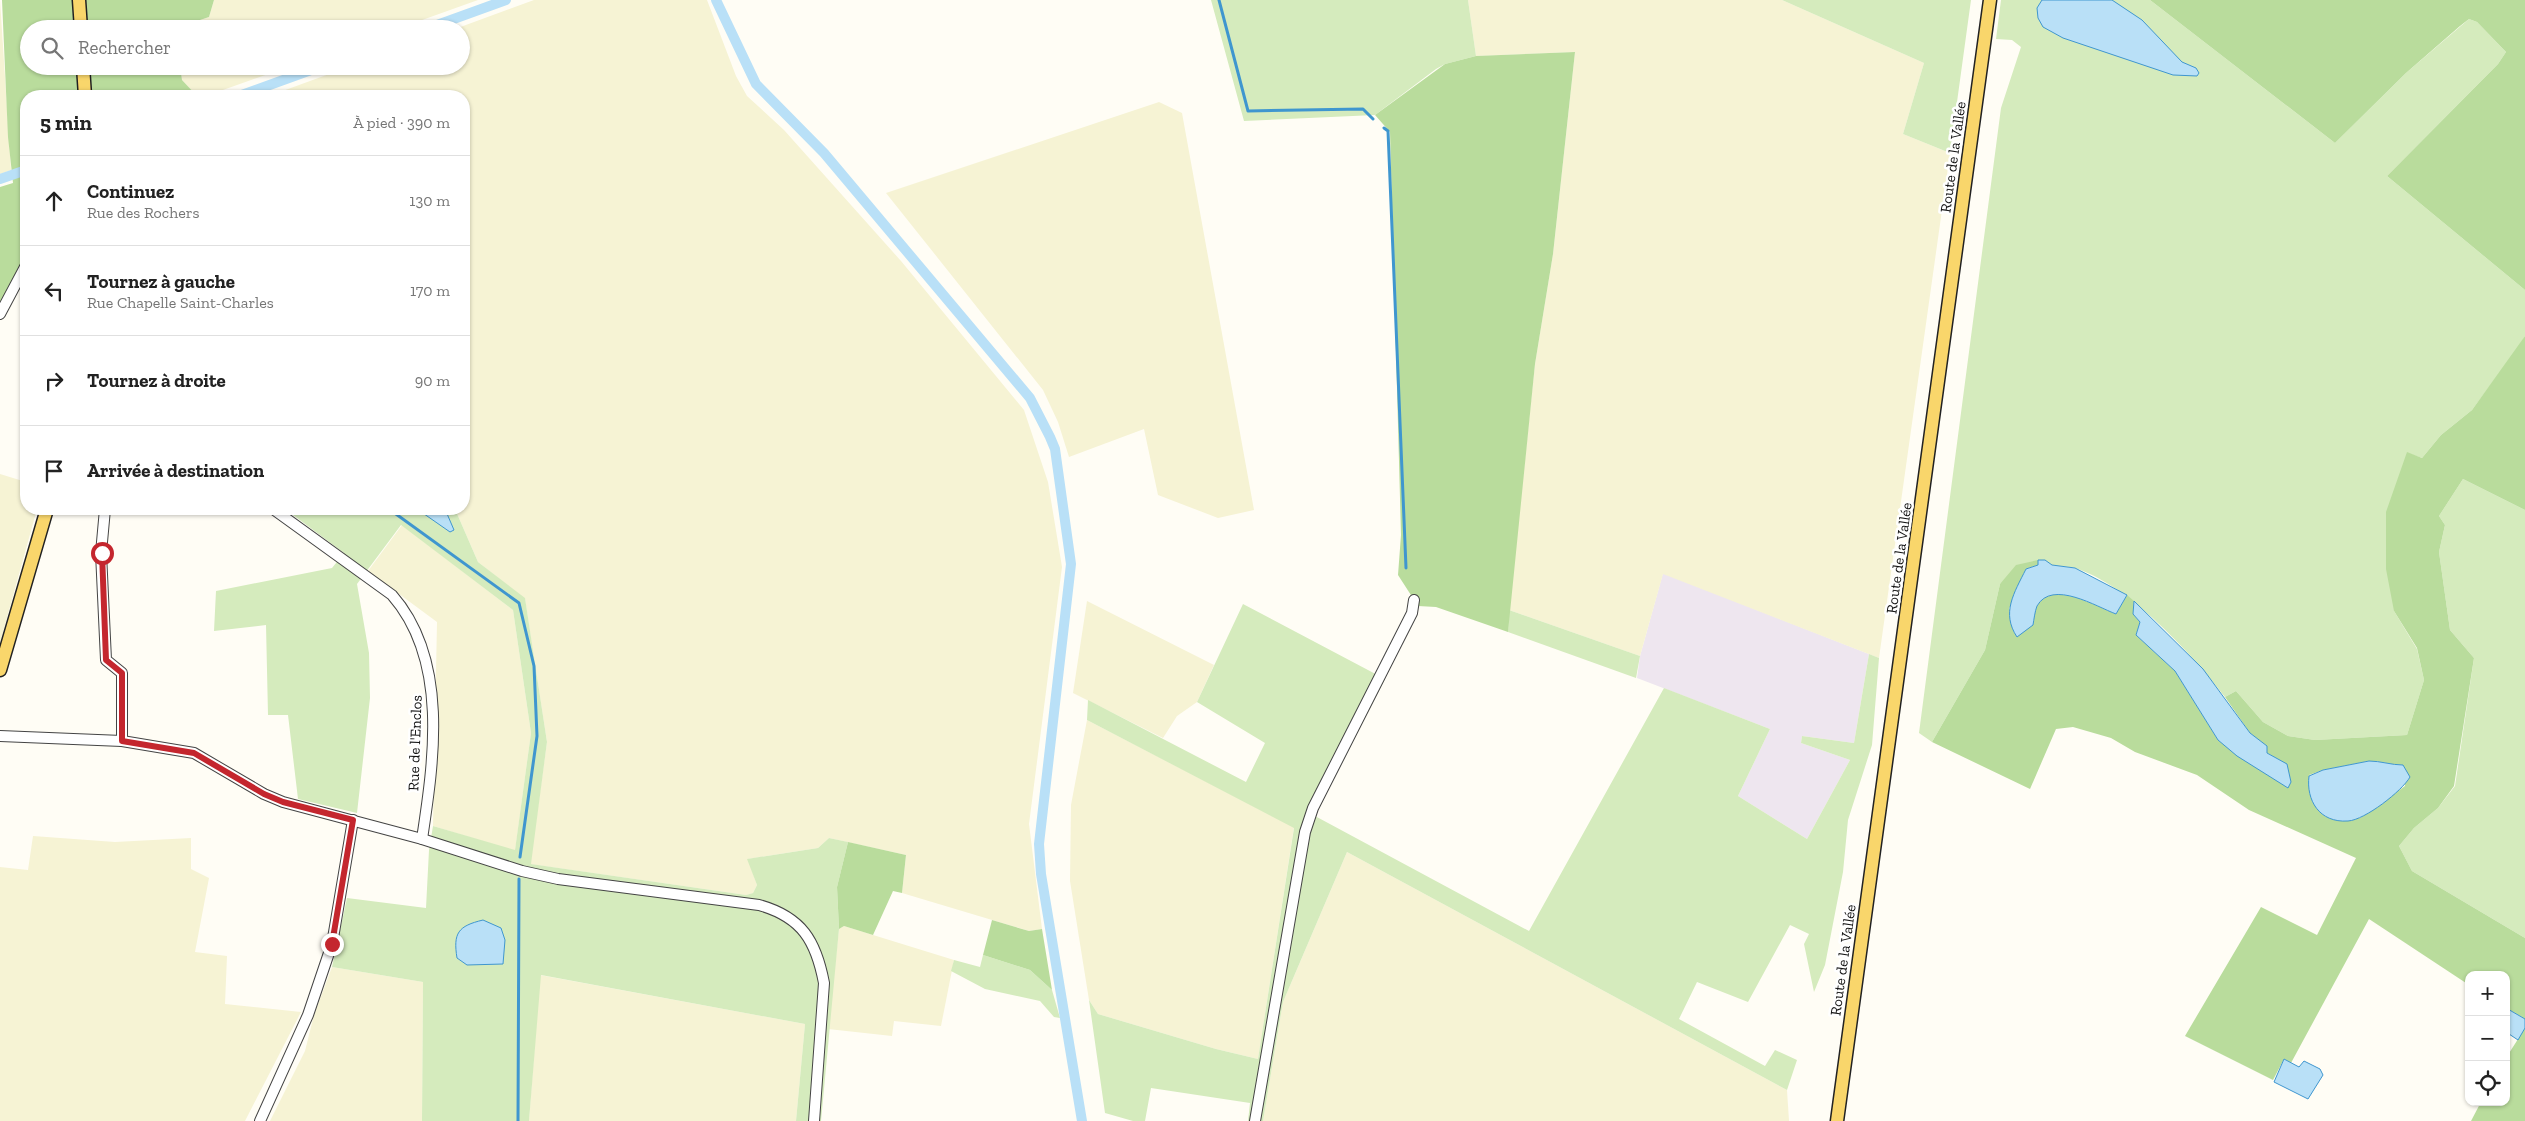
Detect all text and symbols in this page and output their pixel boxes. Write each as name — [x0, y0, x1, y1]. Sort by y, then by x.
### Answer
search box — [20, 20, 470, 75]
icon: search — [38, 34, 66, 62]
text: Rechercher — [78, 36, 171, 59]
street label: Route de la Vallée — [1936, 100, 1970, 214]
text: 5 min — [40, 110, 92, 135]
text: À pied · 390 m — [353, 113, 450, 132]
text: Continuez — [87, 180, 174, 203]
icon: ahead — [40, 187, 68, 215]
text: 130 m — [409, 191, 450, 210]
text: Rue des Rochers — [87, 203, 199, 222]
text: Tournez à gauche — [87, 270, 235, 293]
icon: left — [40, 277, 68, 305]
text: 170 m — [410, 281, 450, 300]
text: Rue Chapelle Saint-Charles — [87, 293, 274, 312]
icon: right — [40, 367, 68, 395]
text: Tournez à droite — [87, 369, 226, 392]
text: 90 m — [415, 371, 450, 390]
icon: arrive — [40, 457, 68, 485]
text: Arrivée à destination — [87, 459, 264, 482]
street label: Route de la Vallée — [1882, 501, 1916, 615]
route start — [91, 542, 114, 565]
street label: Rue de l'Enclos — [404, 695, 426, 791]
street label: Route de la Vallée — [1826, 903, 1860, 1017]
route end — [321, 933, 344, 956]
map controls — [2465, 971, 2510, 1106]
button: + — [2465, 971, 2510, 1016]
button: − — [2465, 1016, 2510, 1061]
button: locate — [2465, 1061, 2510, 1106]

